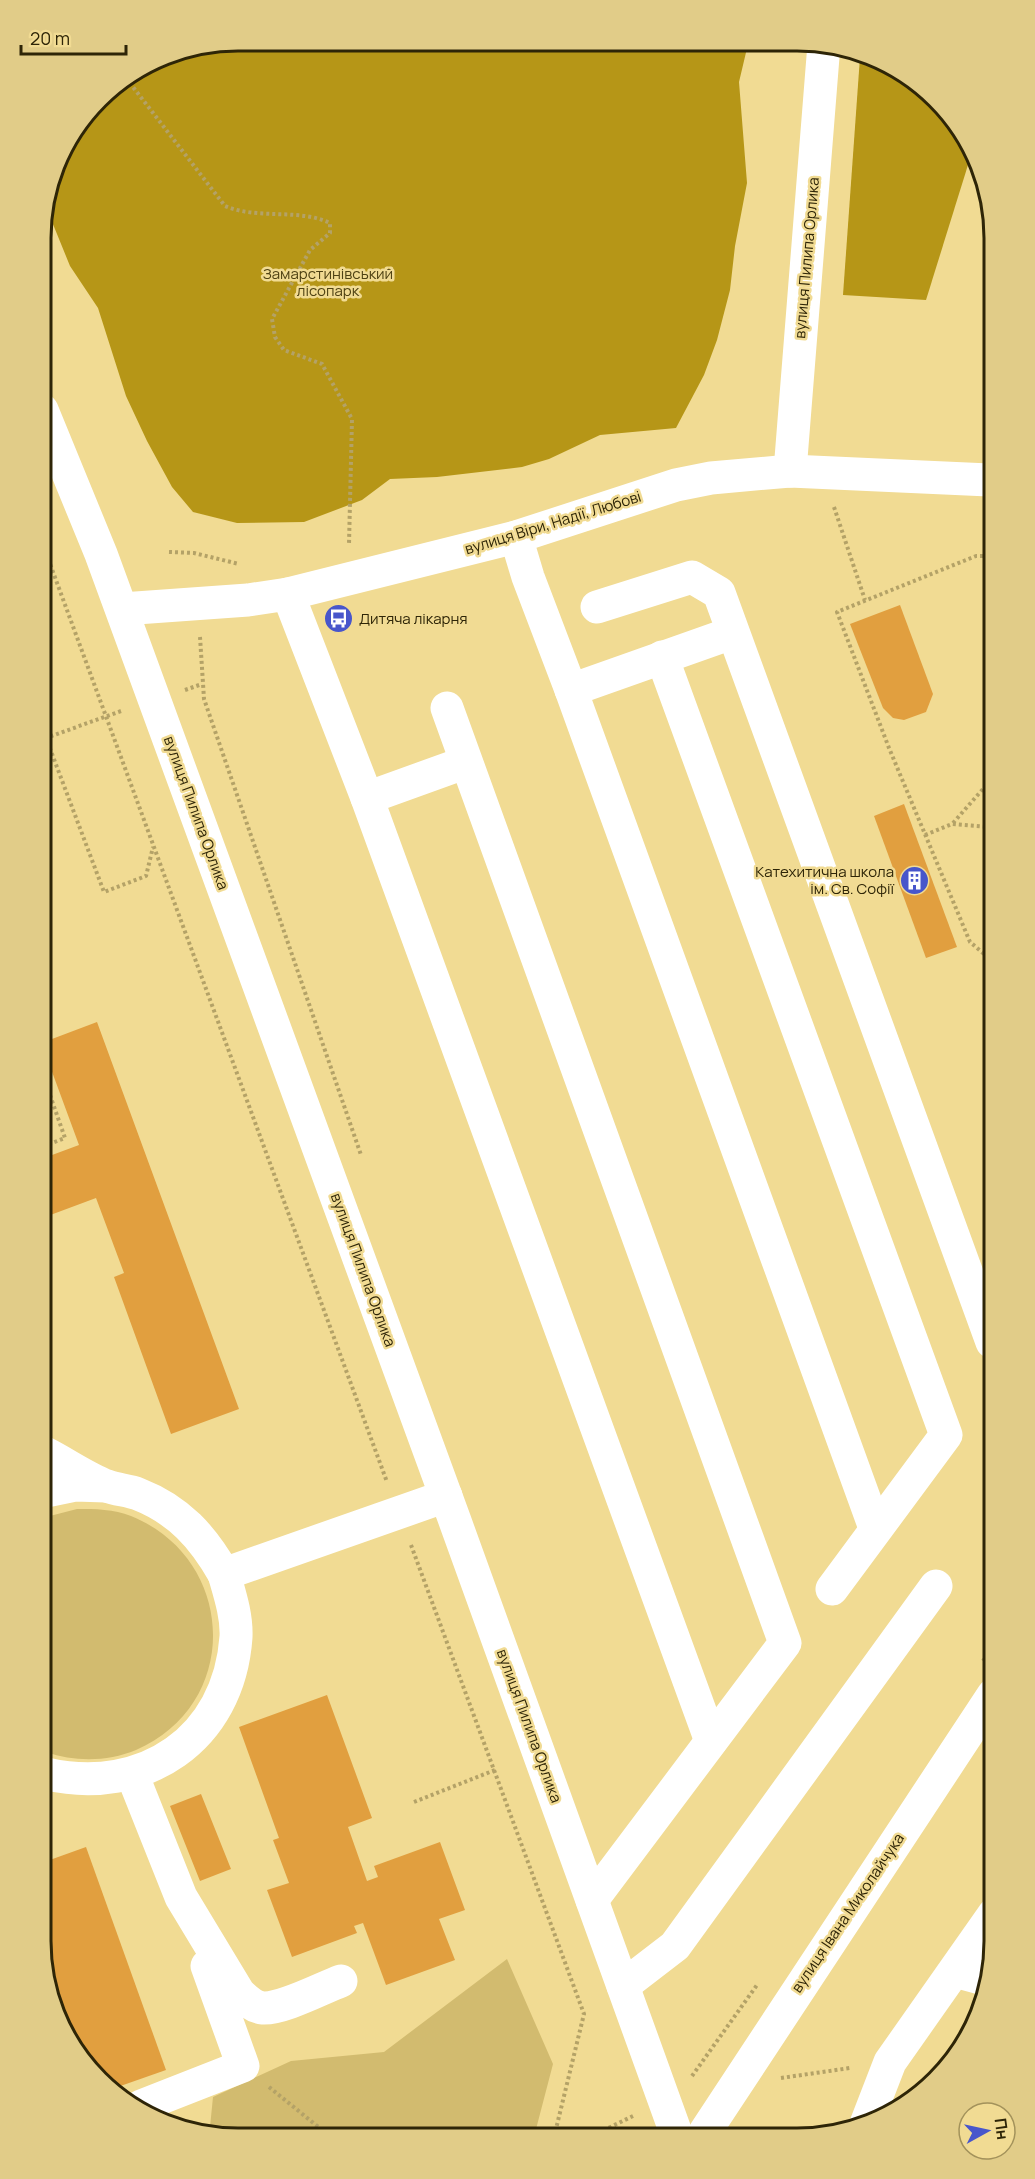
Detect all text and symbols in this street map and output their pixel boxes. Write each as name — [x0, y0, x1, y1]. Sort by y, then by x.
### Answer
scale bar — [21, 18, 126, 56]
text: 20 m — [30, 26, 70, 50]
street label: вулиця Пилипа Орлика — [789, 176, 824, 340]
park label: Замарстинівський лісопарк — [263, 263, 393, 301]
street label: вулиця Віри, Надії, Любові — [462, 486, 644, 559]
bus stop icon: Дитяча лікарня — [322, 603, 354, 635]
place label: Дитяча лікарня — [359, 608, 468, 629]
street label: вулиця Пилипа Орлика — [159, 733, 234, 893]
place label: Катехитична школа ім. Св. Софії — [755, 861, 894, 899]
building icon: Катехитична школа ім. Св. Софії — [899, 865, 931, 897]
street label: вулиця Пилипа Орлика — [326, 1190, 401, 1350]
street label: вулиця Пилипа Орлика — [492, 1646, 567, 1806]
street label: вулиця Івана Миколайчука — [786, 1829, 909, 1997]
north arrow — [957, 2101, 1017, 2161]
text: Пн — [989, 2117, 1014, 2141]

